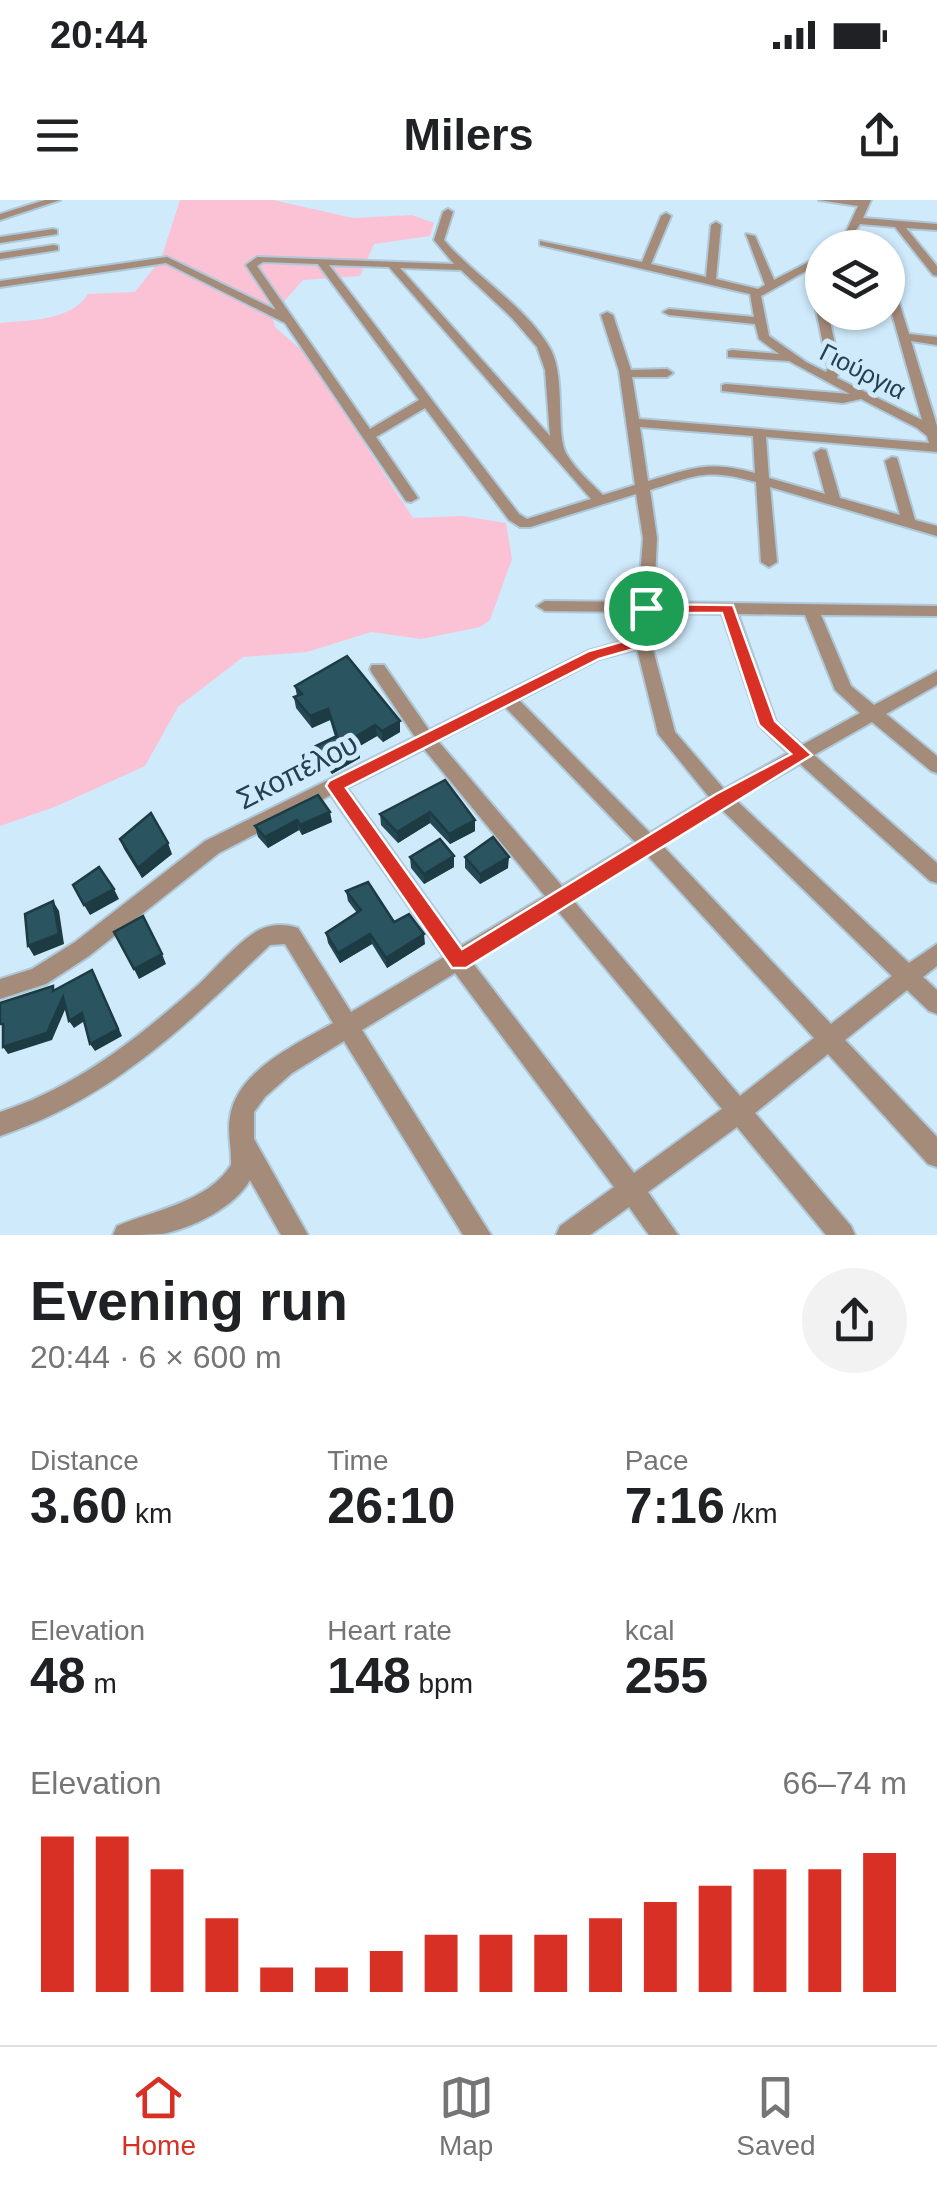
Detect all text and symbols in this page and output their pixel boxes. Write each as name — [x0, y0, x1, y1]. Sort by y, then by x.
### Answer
text: 20:44 — [50, 14, 147, 56]
icon: menu — [30, 108, 85, 163]
icon: share — [852, 108, 907, 163]
text: Milers — [403, 109, 534, 160]
map controls — [805, 230, 905, 330]
button: layers — [805, 230, 905, 330]
street label: Γιούργια — [815, 338, 911, 404]
pin — [604, 566, 689, 651]
icon: arrive — [619, 581, 674, 636]
street label: Σκοπέλου — [231, 727, 363, 815]
button: share — [802, 1268, 907, 1373]
text: Evening run — [30, 1270, 348, 1332]
text: 20:44 · 6 × 600 m — [30, 1339, 282, 1375]
text: Distance — [30, 1445, 139, 1476]
text: Time — [327, 1445, 389, 1476]
text: Pace — [625, 1445, 688, 1476]
text: 3.60 — [30, 1478, 127, 1534]
text: 26:10 — [327, 1478, 455, 1534]
text: 7:16 — [625, 1478, 725, 1534]
text: km — [127, 1498, 172, 1529]
text: /km — [725, 1498, 778, 1529]
text: Elevation — [30, 1615, 145, 1646]
text: Heart rate — [327, 1615, 452, 1646]
text: kcal — [625, 1615, 674, 1646]
text: 48 — [30, 1648, 86, 1704]
text: 148 — [327, 1648, 411, 1704]
text: 255 — [625, 1648, 708, 1704]
text: m — [86, 1668, 117, 1699]
text: bpm — [411, 1668, 473, 1699]
text: Elevation — [30, 1765, 162, 1801]
text: 66–74 m — [782, 1765, 907, 1801]
tab: Home — [121, 2070, 196, 2162]
tab: Map — [439, 2070, 494, 2162]
tab: Saved — [736, 2070, 816, 2162]

